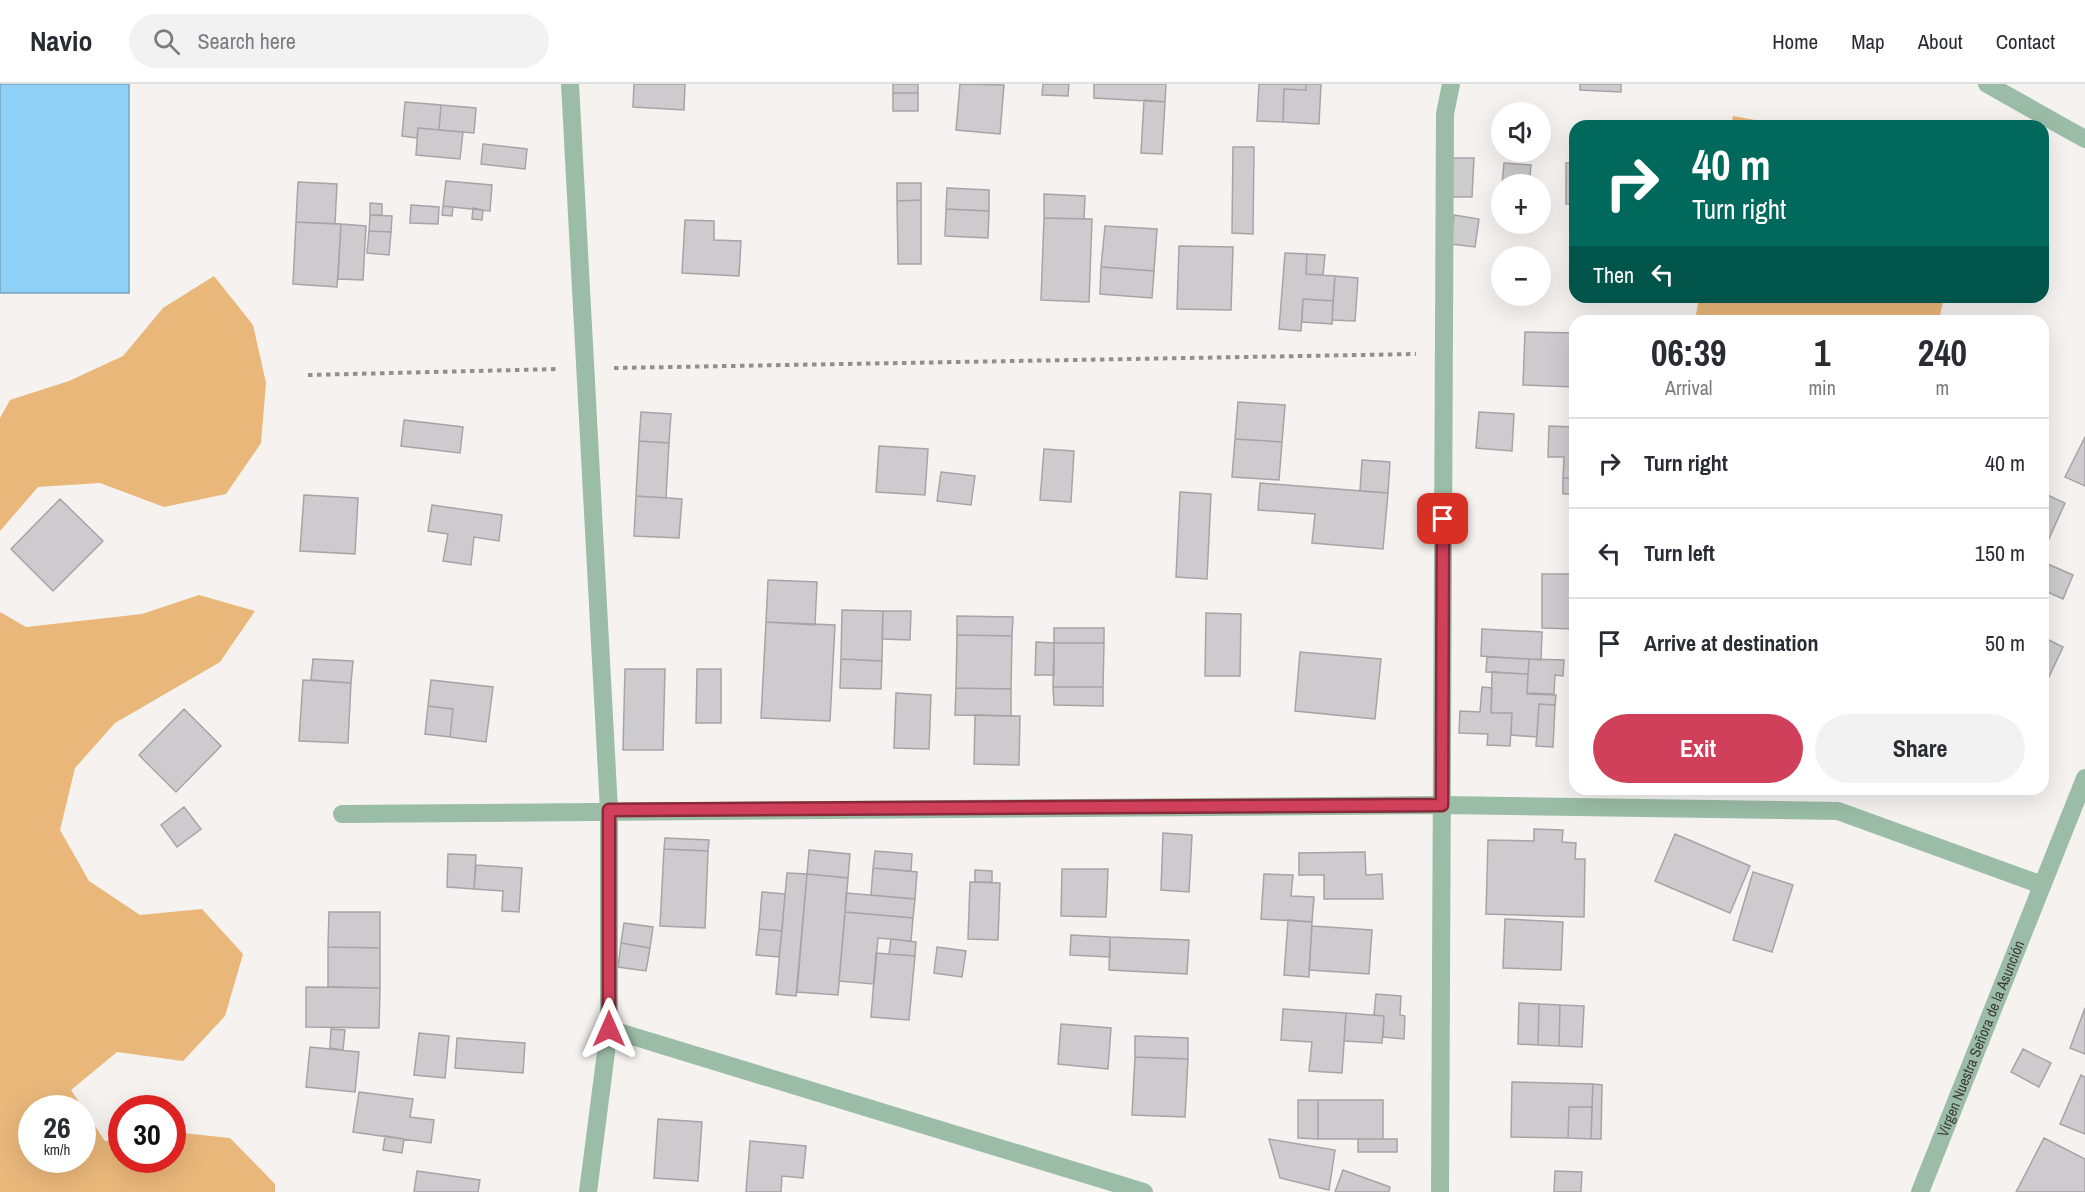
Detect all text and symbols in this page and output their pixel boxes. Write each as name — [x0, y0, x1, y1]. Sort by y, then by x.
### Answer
search box — [129, 14, 549, 68]
text: Navio — [30, 22, 93, 60]
icon: search — [150, 25, 183, 58]
text: Search here — [198, 26, 296, 56]
text: Home — [1772, 27, 1818, 56]
text: Map — [1851, 27, 1885, 56]
text: About — [1918, 27, 1963, 56]
text: Contact — [1996, 27, 2055, 56]
map controls — [1491, 102, 1551, 306]
button: sound — [1491, 102, 1551, 162]
text: 40 m — [1692, 137, 1771, 193]
icon: right — [1593, 144, 1671, 222]
button: + — [1491, 174, 1551, 234]
text: Turn right — [1692, 191, 1786, 227]
button: − — [1491, 246, 1551, 306]
icon: left — [1646, 258, 1679, 291]
text: Then — [1593, 260, 1634, 290]
text: 06:39 — [1651, 329, 1726, 377]
text: 1 — [1814, 329, 1830, 377]
text: 240 — [1918, 329, 1967, 377]
text: Arrival — [1665, 374, 1712, 401]
text: min — [1808, 374, 1836, 401]
text: m — [1936, 374, 1949, 401]
icon: right — [1593, 447, 1626, 480]
text: Turn right — [1644, 448, 1728, 478]
text: 40 m — [1985, 448, 2025, 478]
pin — [1417, 493, 1468, 544]
icon: arrive — [1426, 502, 1459, 535]
icon: left — [1593, 537, 1626, 570]
text: Turn left — [1644, 538, 1715, 568]
text: 150 m — [1975, 538, 2025, 568]
icon: arrive — [1593, 627, 1626, 660]
text: Arrive at destination — [1644, 628, 1818, 658]
text: 50 m — [1985, 628, 2025, 658]
button: Exit — [1593, 714, 1803, 783]
button: Share — [1815, 714, 2025, 783]
street label: Virgen Nuestra Señora de la Asunción — [1932, 937, 2029, 1140]
position arrow — [577, 997, 641, 1061]
speed limit sign: 30 — [108, 1095, 186, 1173]
text: 26 — [43, 1107, 71, 1147]
text: km/h — [44, 1139, 70, 1160]

